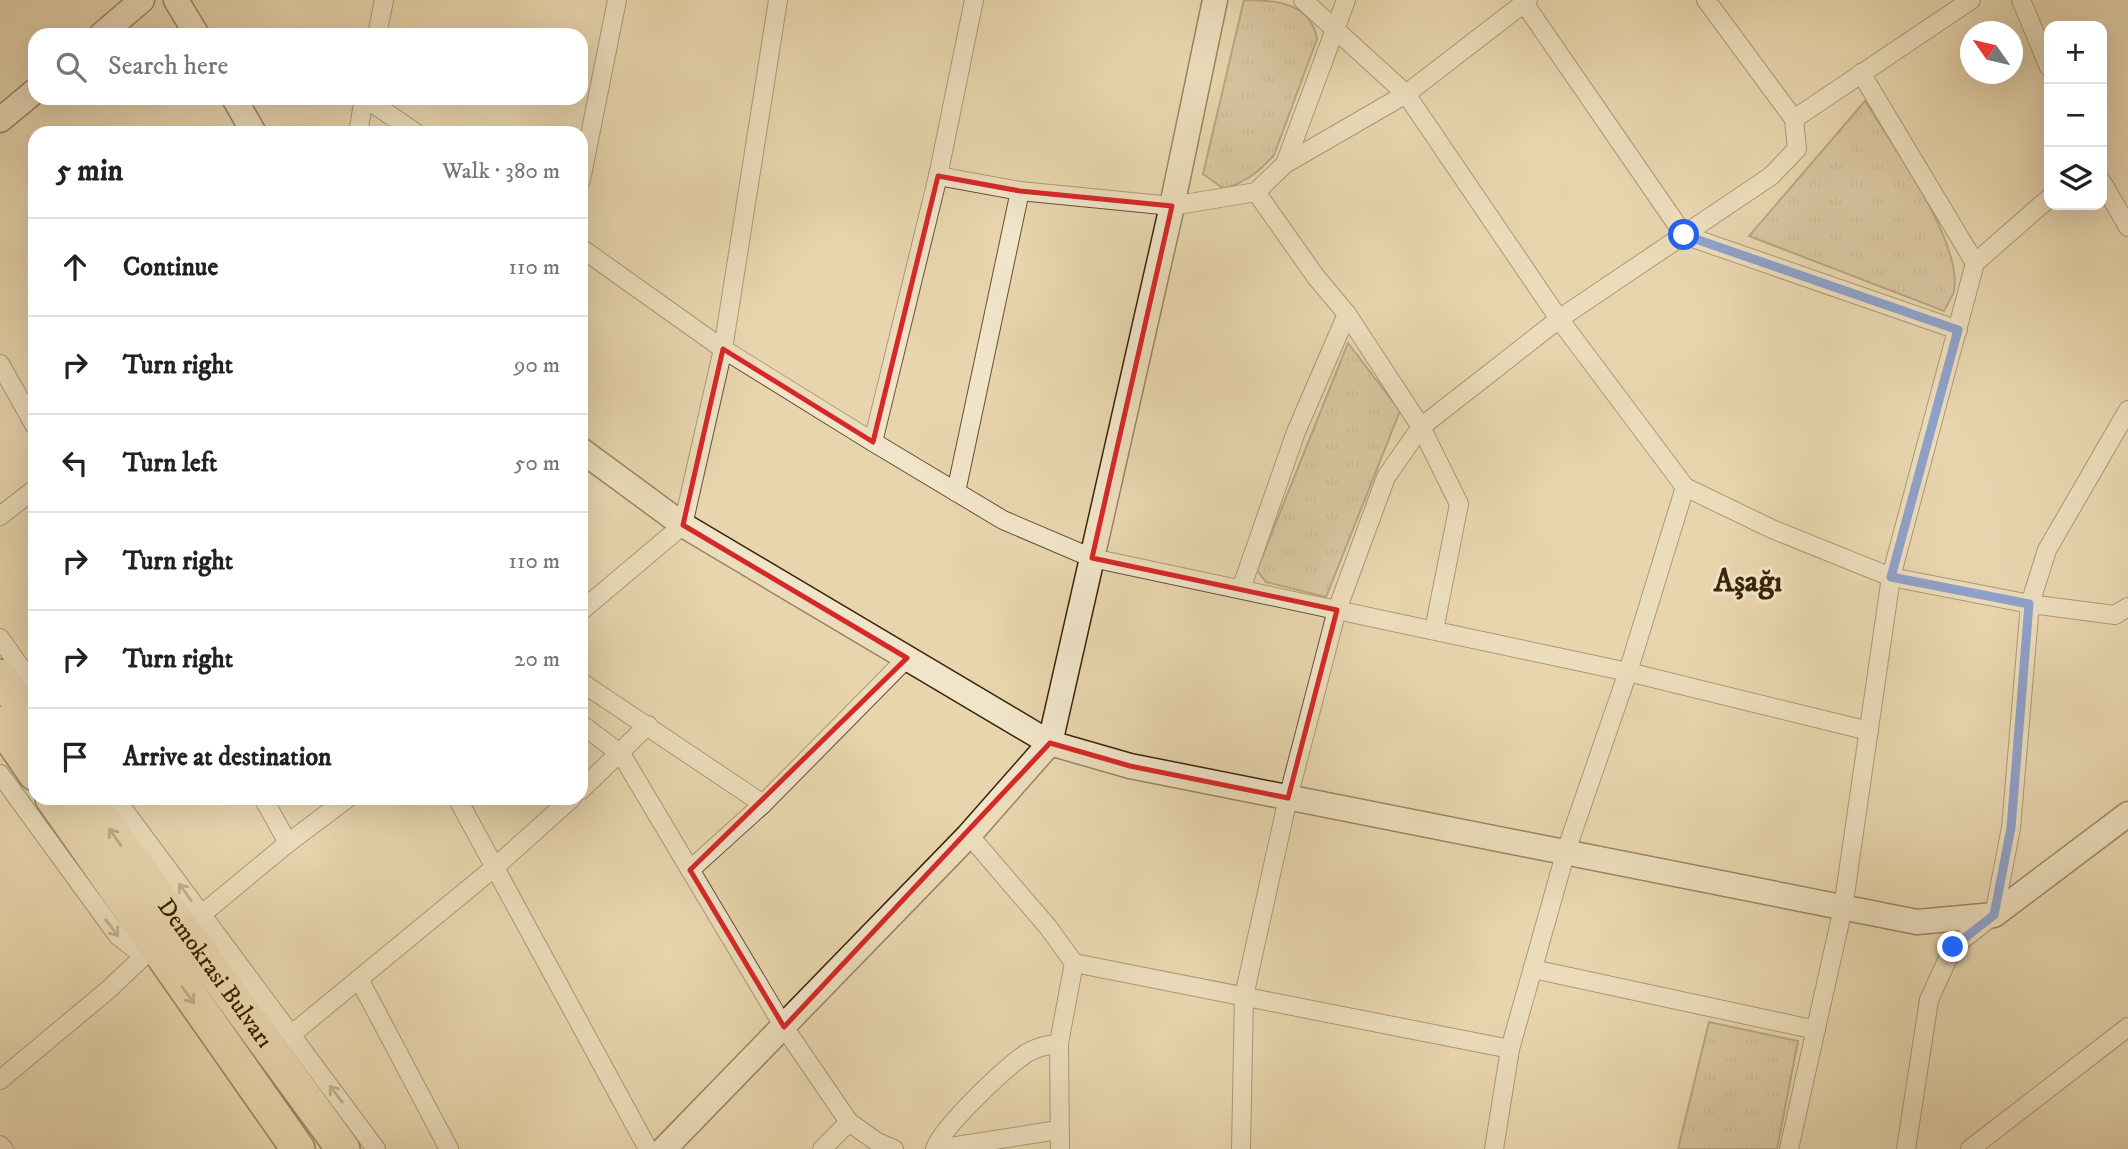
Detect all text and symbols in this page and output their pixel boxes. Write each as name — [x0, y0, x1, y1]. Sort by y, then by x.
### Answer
north arrow — [1960, 21, 2023, 84]
map controls — [2044, 21, 2107, 210]
button: + — [2044, 21, 2107, 84]
search box — [28, 28, 588, 105]
icon: search — [52, 48, 90, 86]
text: Search here — [108, 50, 228, 83]
button: − — [2044, 84, 2107, 147]
button: layers — [2044, 147, 2107, 210]
text: 5 min — [56, 153, 123, 190]
text: Walk · 380 m — [442, 157, 560, 186]
route start — [1668, 219, 1699, 250]
icon: ahead — [56, 248, 94, 286]
text: Continue — [123, 251, 218, 284]
text: 110 m — [509, 253, 560, 282]
icon: right — [56, 346, 94, 384]
text: Turn right — [123, 349, 233, 382]
text: 90 m — [514, 351, 560, 380]
icon: left — [56, 444, 94, 482]
text: Turn left — [123, 447, 217, 480]
text: 50 m — [514, 449, 560, 478]
icon: right — [56, 542, 94, 580]
text: Turn right — [123, 545, 233, 578]
text: 110 m — [509, 547, 560, 576]
district label: Aşağı — [1713, 562, 1782, 602]
icon: right — [56, 640, 94, 678]
text: Turn right — [123, 643, 233, 676]
text: 20 m — [514, 645, 560, 674]
icon: arrive — [56, 738, 94, 776]
text: Arrive at destination — [123, 741, 332, 774]
one-way arrow — [108, 828, 122, 847]
one-way arrow — [177, 884, 192, 902]
street label: Demokrasi Bulvarı — [150, 893, 279, 1054]
one-way arrow — [105, 918, 120, 937]
route end — [1937, 931, 1968, 962]
one-way arrow — [180, 985, 195, 1004]
one-way arrow — [329, 1085, 343, 1104]

